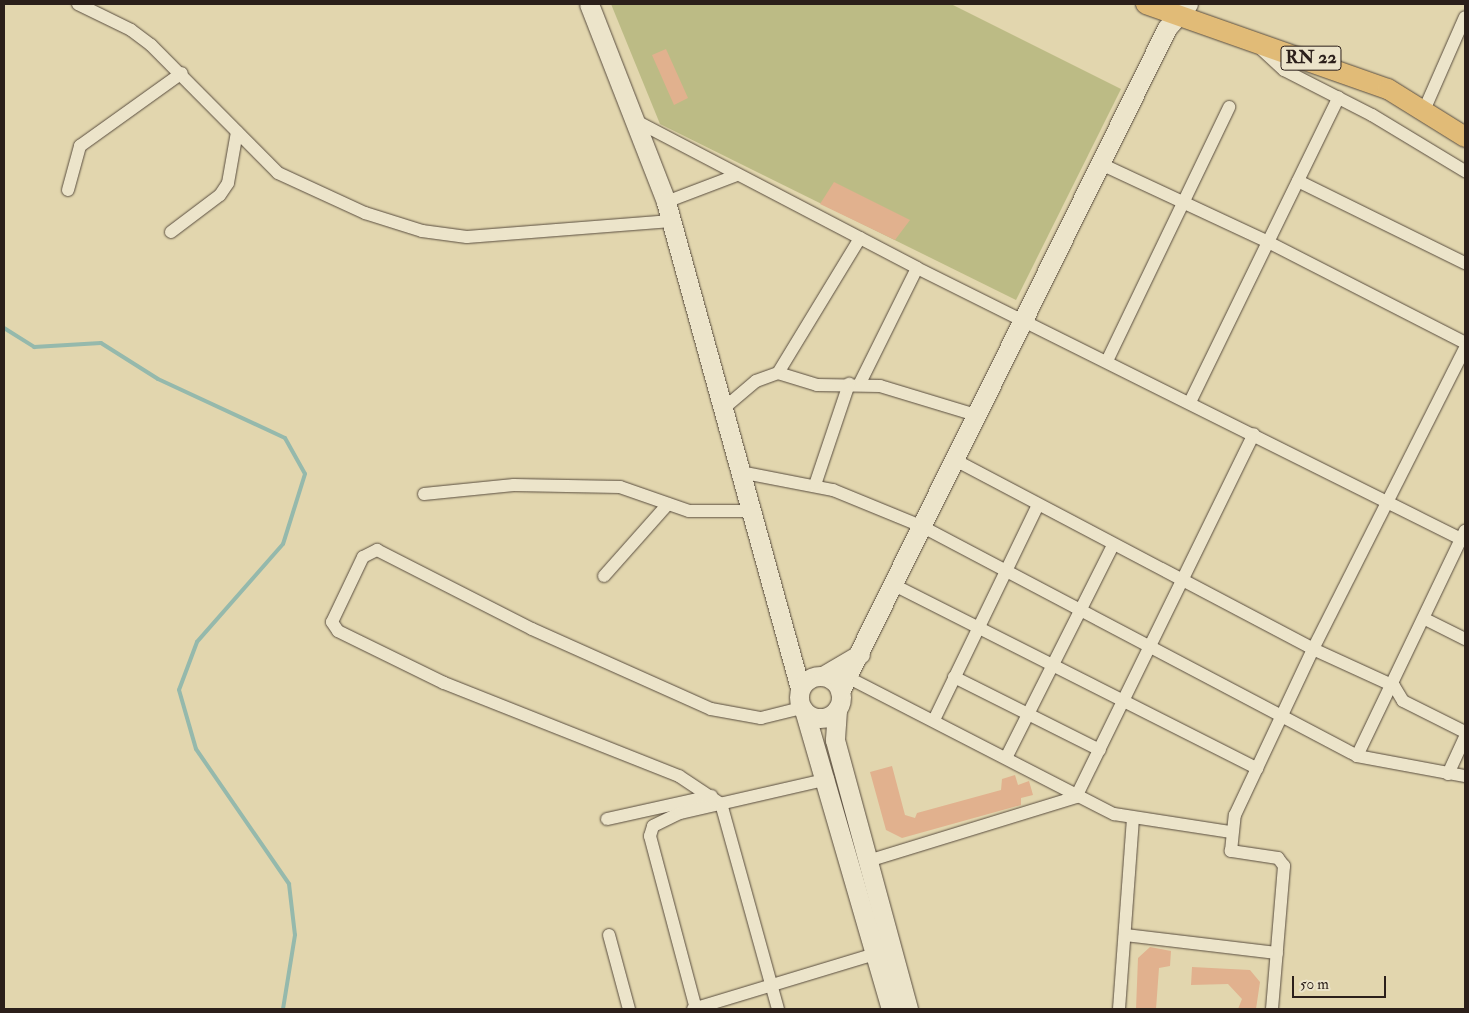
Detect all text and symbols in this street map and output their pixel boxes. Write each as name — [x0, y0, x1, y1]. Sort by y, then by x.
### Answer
road number: RN 22 — [1280, 42, 1342, 74]
scale bar — [1294, 966, 1388, 998]
text: 50 m — [1300, 975, 1329, 994]

